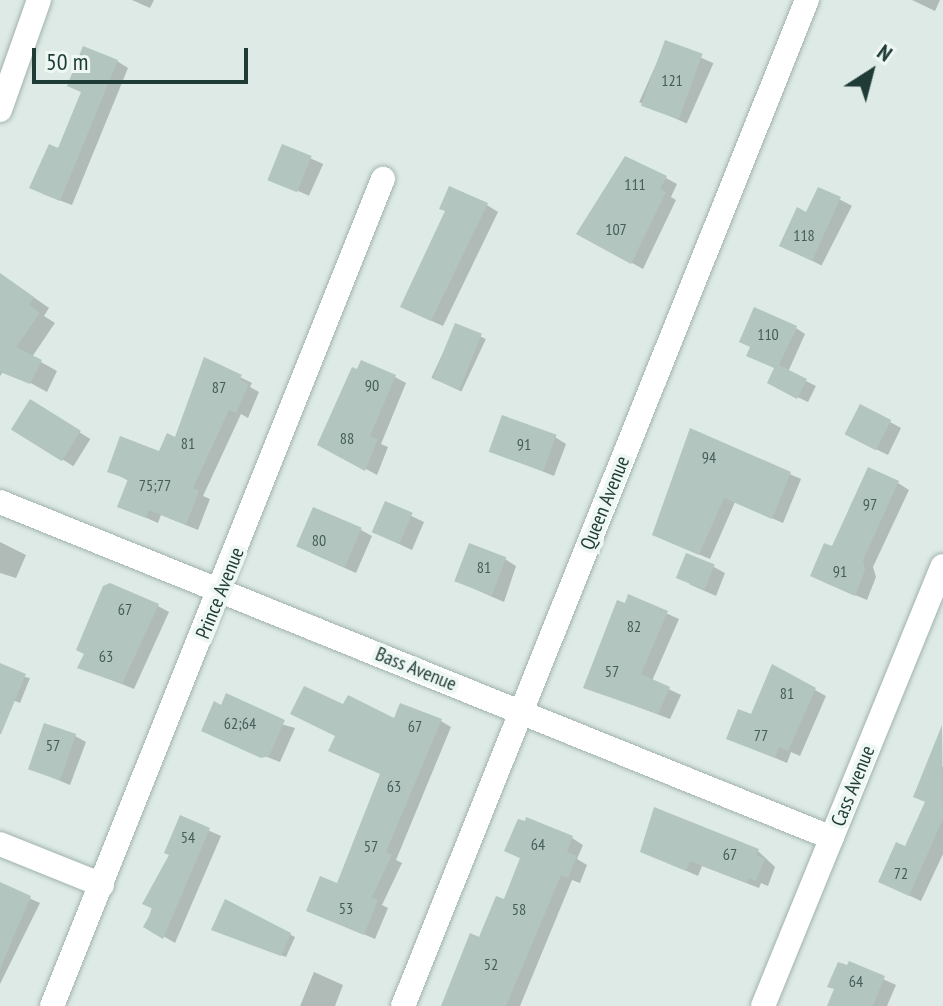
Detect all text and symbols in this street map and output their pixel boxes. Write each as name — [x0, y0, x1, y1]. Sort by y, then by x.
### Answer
scale bar — [36, 32, 252, 82]
north arrow — [831, 32, 911, 112]
text: N — [872, 38, 898, 67]
text: 50 m — [46, 46, 88, 77]
house number: 121 — [661, 70, 683, 90]
house number: 111 — [624, 174, 646, 194]
house number: 107 — [605, 219, 627, 239]
house number: 118 — [793, 225, 815, 245]
house number: 110 — [757, 324, 779, 344]
house number: 90 — [365, 375, 379, 395]
house number: 87 — [212, 377, 226, 397]
house number: 88 — [340, 428, 354, 448]
house number: 81 — [181, 433, 195, 453]
house number: 91 — [517, 434, 531, 454]
house number: 94 — [702, 447, 716, 467]
street label: Queen Avenue — [575, 452, 635, 554]
house number: 75;77 — [139, 475, 171, 495]
house number: 97 — [863, 494, 877, 514]
house number: 80 — [312, 530, 326, 550]
street label: Prince Avenue — [191, 544, 249, 642]
house number: 81 — [477, 557, 491, 577]
house number: 91 — [833, 561, 847, 581]
house number: 67 — [118, 599, 132, 619]
house number: 82 — [627, 616, 641, 636]
street label: Bass Avenue — [372, 642, 460, 696]
house number: 63 — [99, 646, 113, 666]
house number: 57 — [605, 661, 619, 681]
house number: 81 — [780, 683, 794, 703]
house number: 62;64 — [224, 713, 256, 733]
house number: 67 — [408, 716, 422, 736]
house number: 77 — [754, 725, 768, 745]
house number: 57 — [46, 735, 60, 755]
street label: Cass Avenue — [826, 742, 880, 830]
house number: 63 — [387, 776, 401, 796]
house number: 54 — [181, 827, 195, 847]
house number: 64 — [531, 834, 545, 854]
house number: 57 — [364, 836, 378, 856]
house number: 67 — [723, 844, 737, 864]
house number: 72 — [894, 863, 908, 883]
house number: 53 — [339, 898, 353, 918]
house number: 58 — [512, 899, 526, 919]
house number: 52 — [484, 954, 498, 974]
house number: 64 — [849, 971, 863, 991]

